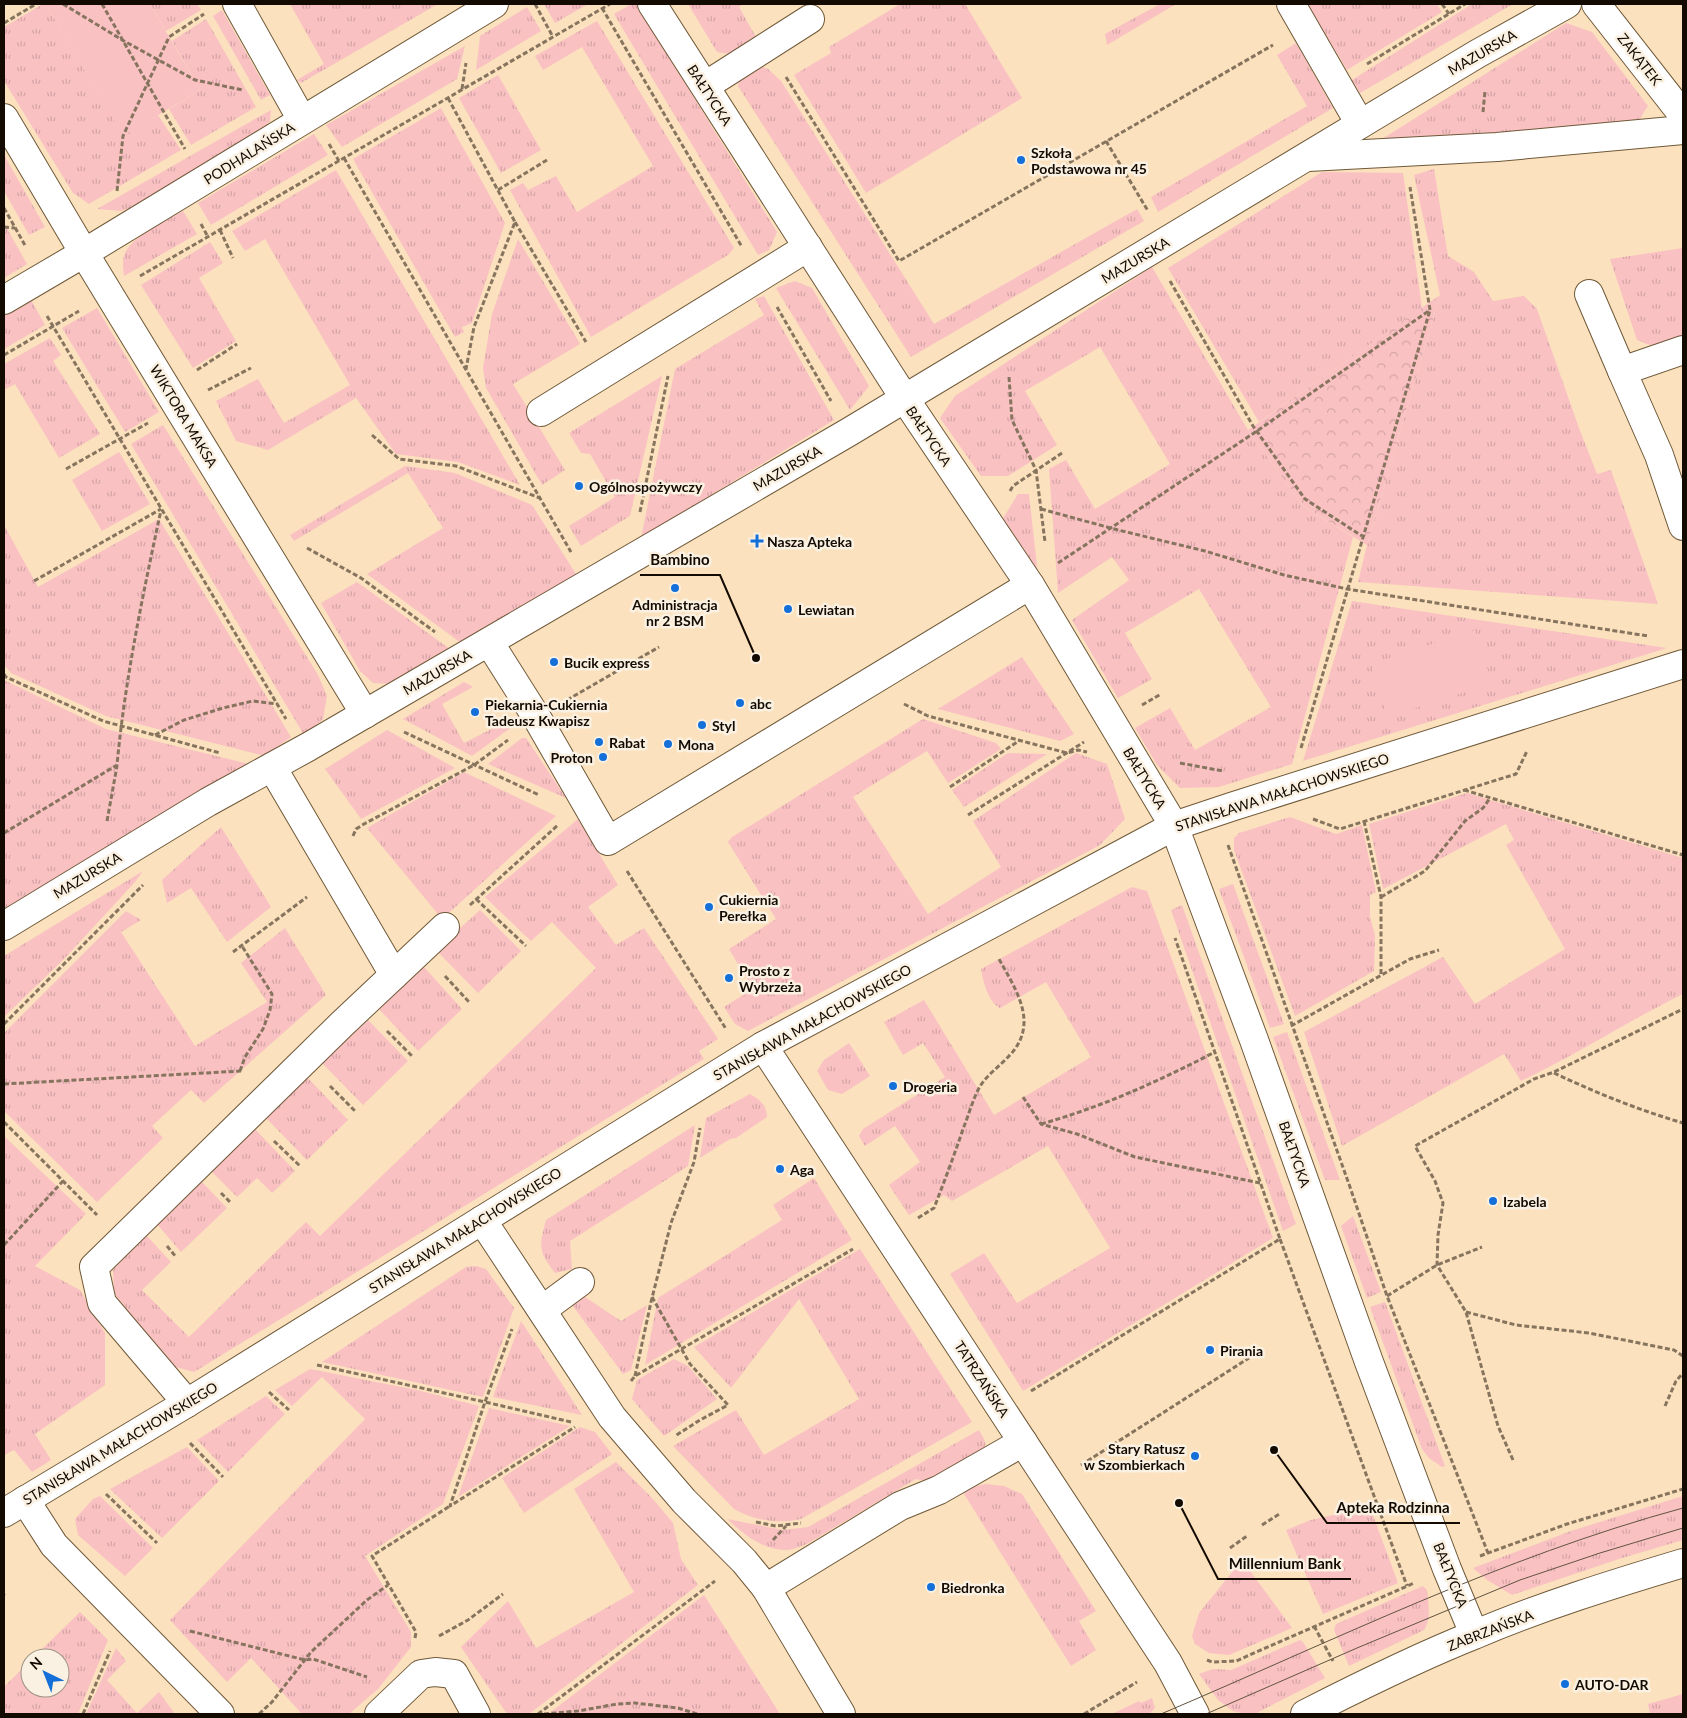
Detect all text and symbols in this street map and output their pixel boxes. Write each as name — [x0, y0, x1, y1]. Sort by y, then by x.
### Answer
street label: MAZURSKA — [1445, 25, 1520, 78]
street label: ZAKĄTEK — [1614, 30, 1666, 89]
street label: BAŁTYCKA — [684, 61, 736, 129]
street label: PODHALAŃSKA — [200, 118, 298, 188]
place label: Szkoła Podstawowa nr 45 — [1031, 144, 1147, 177]
marker: Szkoła Podstawowa nr 45 — [1015, 154, 1027, 166]
street label: MAZURSKA — [1098, 233, 1173, 287]
street label: WIKTORA MAKSA — [147, 362, 222, 471]
street label: BAŁTYCKA — [903, 403, 956, 470]
street label: MAZURSKA — [750, 441, 825, 494]
place label: Ogólnospożywczy — [589, 478, 703, 495]
marker: Ogólnospożywczy — [573, 480, 585, 492]
place label: Nasza Apteka — [767, 533, 852, 550]
marker: Nasza Apteka — [751, 535, 763, 547]
callout: Bambino — [640, 545, 720, 575]
text: Bambino — [650, 550, 710, 568]
marker: Administracja nr 2 BSM — [669, 582, 681, 594]
place label: Administracja nr 2 BSM — [631, 596, 718, 629]
place label: Lewiatan — [798, 601, 854, 618]
marker: Lewiatan — [782, 603, 794, 615]
street label: MAZURSKA — [400, 645, 475, 698]
place label: Bucik express — [564, 654, 650, 671]
marker: Bucik express — [548, 656, 560, 668]
place label: abc — [750, 695, 772, 712]
place label: Piekarnia-Cukiernia Tadeusz Kwapisz — [485, 696, 608, 729]
marker: abc — [734, 697, 746, 709]
marker: Piekarnia-Cukiernia Tadeusz Kwapisz — [469, 706, 481, 718]
place label: Styl — [712, 717, 735, 734]
marker: Styl — [696, 719, 708, 731]
place label: Rabat — [609, 734, 646, 751]
marker: Rabat — [593, 736, 605, 748]
place label: Mona — [678, 736, 714, 753]
marker: Mona — [662, 738, 674, 750]
street label: BAŁTYCKA — [1120, 744, 1170, 812]
place label: Proton — [550, 749, 593, 766]
street label: STANISŁAWA MAŁACHOWSKIEGO — [1173, 749, 1391, 835]
marker: Proton — [597, 751, 609, 763]
street label: MAZURSKA — [50, 848, 125, 902]
place label: Cukiernia Perełka — [719, 891, 778, 924]
marker: Cukiernia Perełka — [703, 901, 715, 913]
street label: STANISŁAWA MAŁACHOWSKIEGO — [710, 960, 914, 1084]
place label: Prosto z Wybrzeża — [739, 962, 801, 995]
marker: Prosto z Wybrzeża — [723, 972, 735, 984]
place label: Drogeria — [903, 1078, 957, 1095]
marker: Drogeria — [887, 1080, 899, 1092]
street label: BAŁTYCKA — [1276, 1119, 1314, 1190]
place label: Aga — [789, 1161, 814, 1178]
street label: STANISŁAWA MAŁACHOWSKIEGO — [366, 1163, 564, 1297]
marker: Aga — [774, 1163, 786, 1175]
place label: Izabela — [1503, 1193, 1547, 1210]
marker: Izabela — [1487, 1195, 1499, 1207]
street label: TATRZAŃSKA — [951, 1338, 1013, 1421]
place label: Pirania — [1220, 1342, 1263, 1359]
marker: Pirania — [1204, 1344, 1216, 1356]
street label: STANISŁAWA MAŁACHOWSKIEGO — [20, 1378, 220, 1508]
place label: Stary Ratusz w Szombierkach — [1084, 1440, 1186, 1473]
marker: Stary Ratusz w Szombierkach — [1189, 1450, 1201, 1462]
callout: Apteka Rodzinna — [1327, 1493, 1460, 1523]
text: Apteka Rodzinna — [1335, 1498, 1450, 1516]
street label: BAŁTYCKA — [1430, 1540, 1472, 1611]
callout: Millennium Bank — [1218, 1549, 1351, 1579]
text: Millennium Bank — [1229, 1554, 1342, 1572]
place label: Biedronka — [941, 1579, 1005, 1596]
marker: Biedronka — [925, 1581, 937, 1593]
street label: ZABRZAŃSKA — [1445, 1606, 1536, 1654]
north arrow — [20, 1648, 70, 1698]
text: N — [26, 1653, 46, 1673]
place label: AUTO-DAR — [1574, 1676, 1650, 1693]
marker: AUTO-DAR — [1559, 1678, 1571, 1690]

